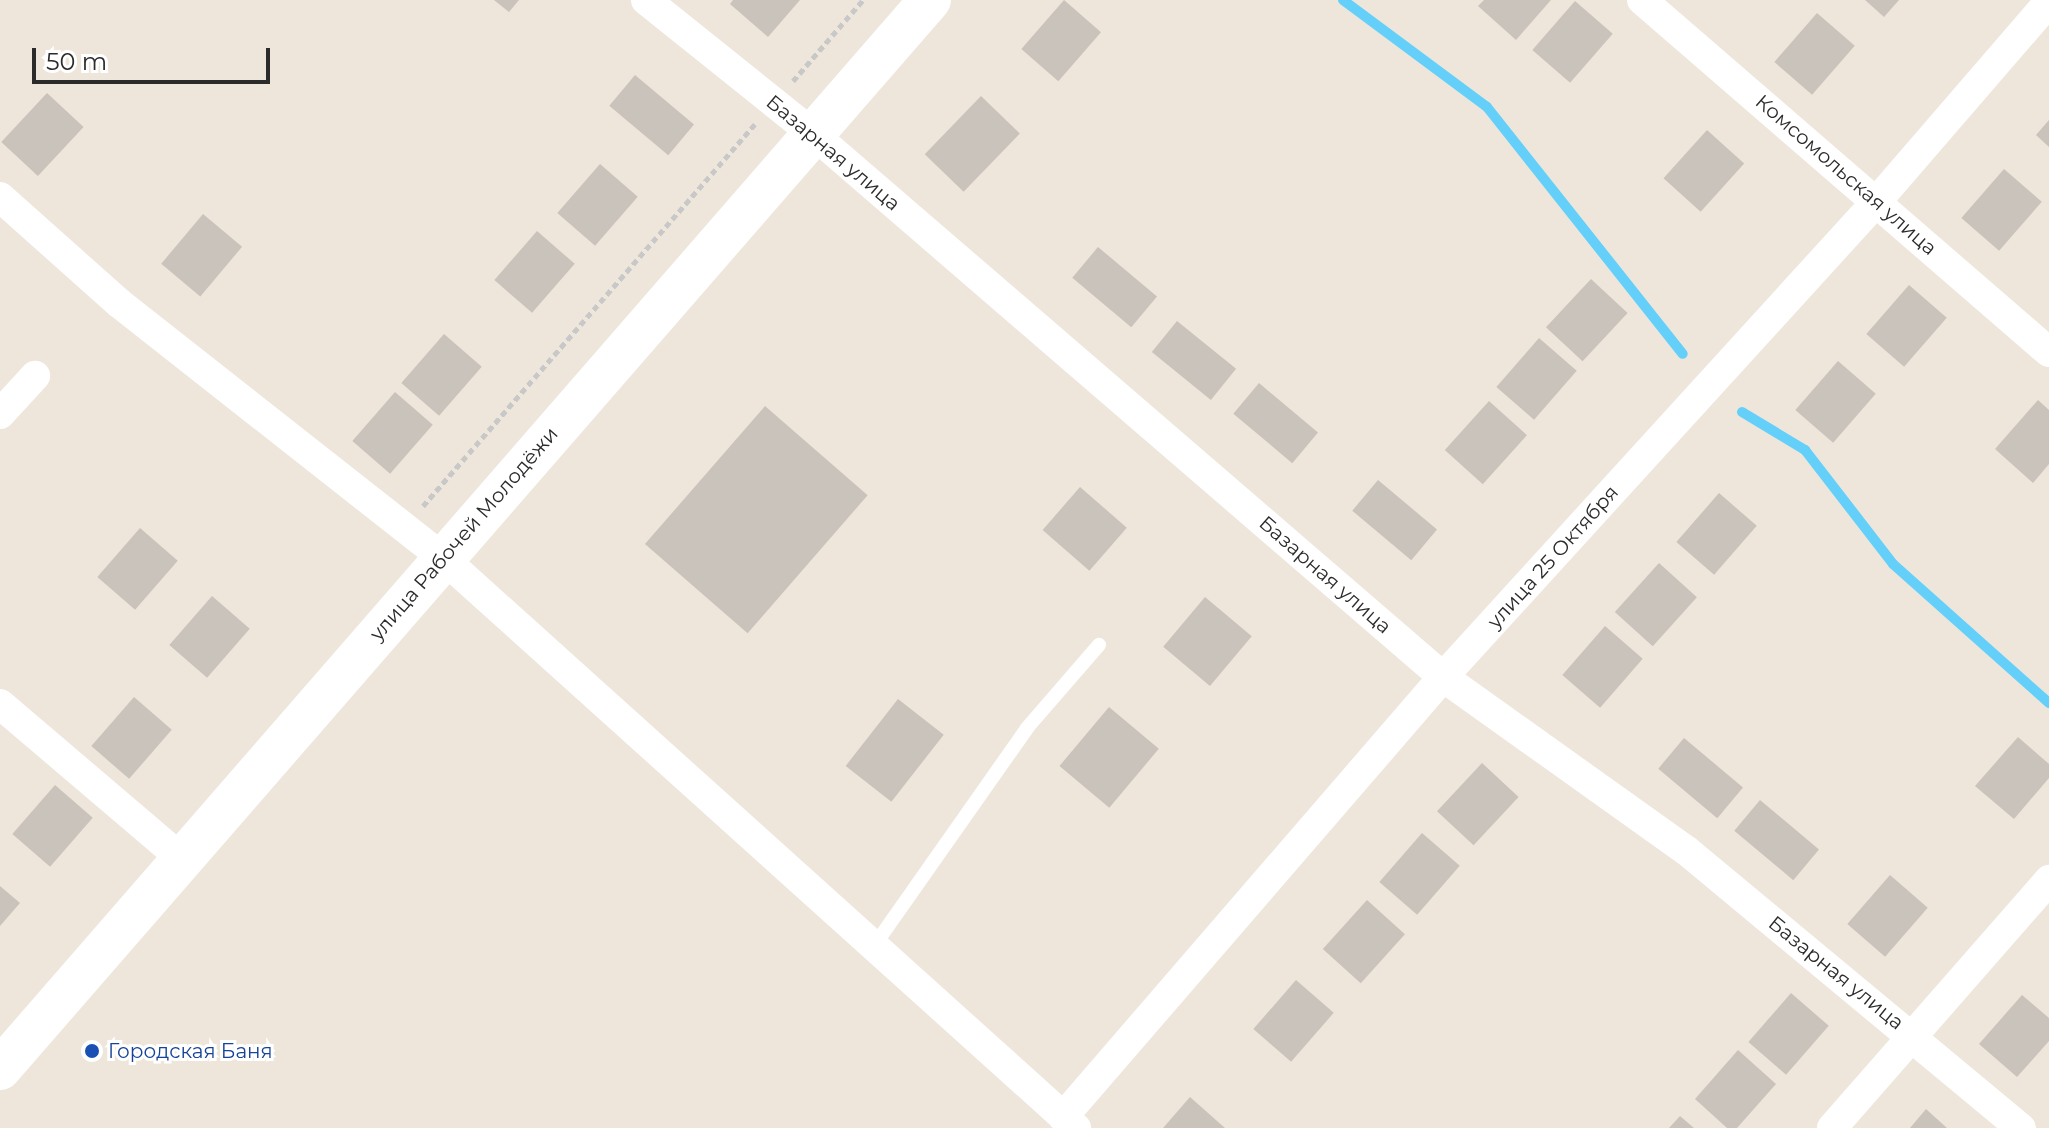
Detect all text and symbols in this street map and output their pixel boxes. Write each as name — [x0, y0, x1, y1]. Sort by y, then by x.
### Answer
scale bar — [36, 32, 274, 82]
text: 50 m — [46, 47, 107, 76]
street label: Базарная улица — [761, 90, 905, 216]
street label: Комсомольская улица — [1750, 90, 1942, 260]
street label: улица Рабочей Молодёжи — [365, 422, 563, 646]
street label: улица 25 Октября — [1483, 481, 1623, 633]
street label: Базарная улица — [1254, 511, 1396, 639]
street label: Базарная улица — [1763, 911, 1909, 1035]
place label: Городская Баня — [108, 1039, 273, 1063]
marker: Городская Баня — [83, 1042, 101, 1060]

